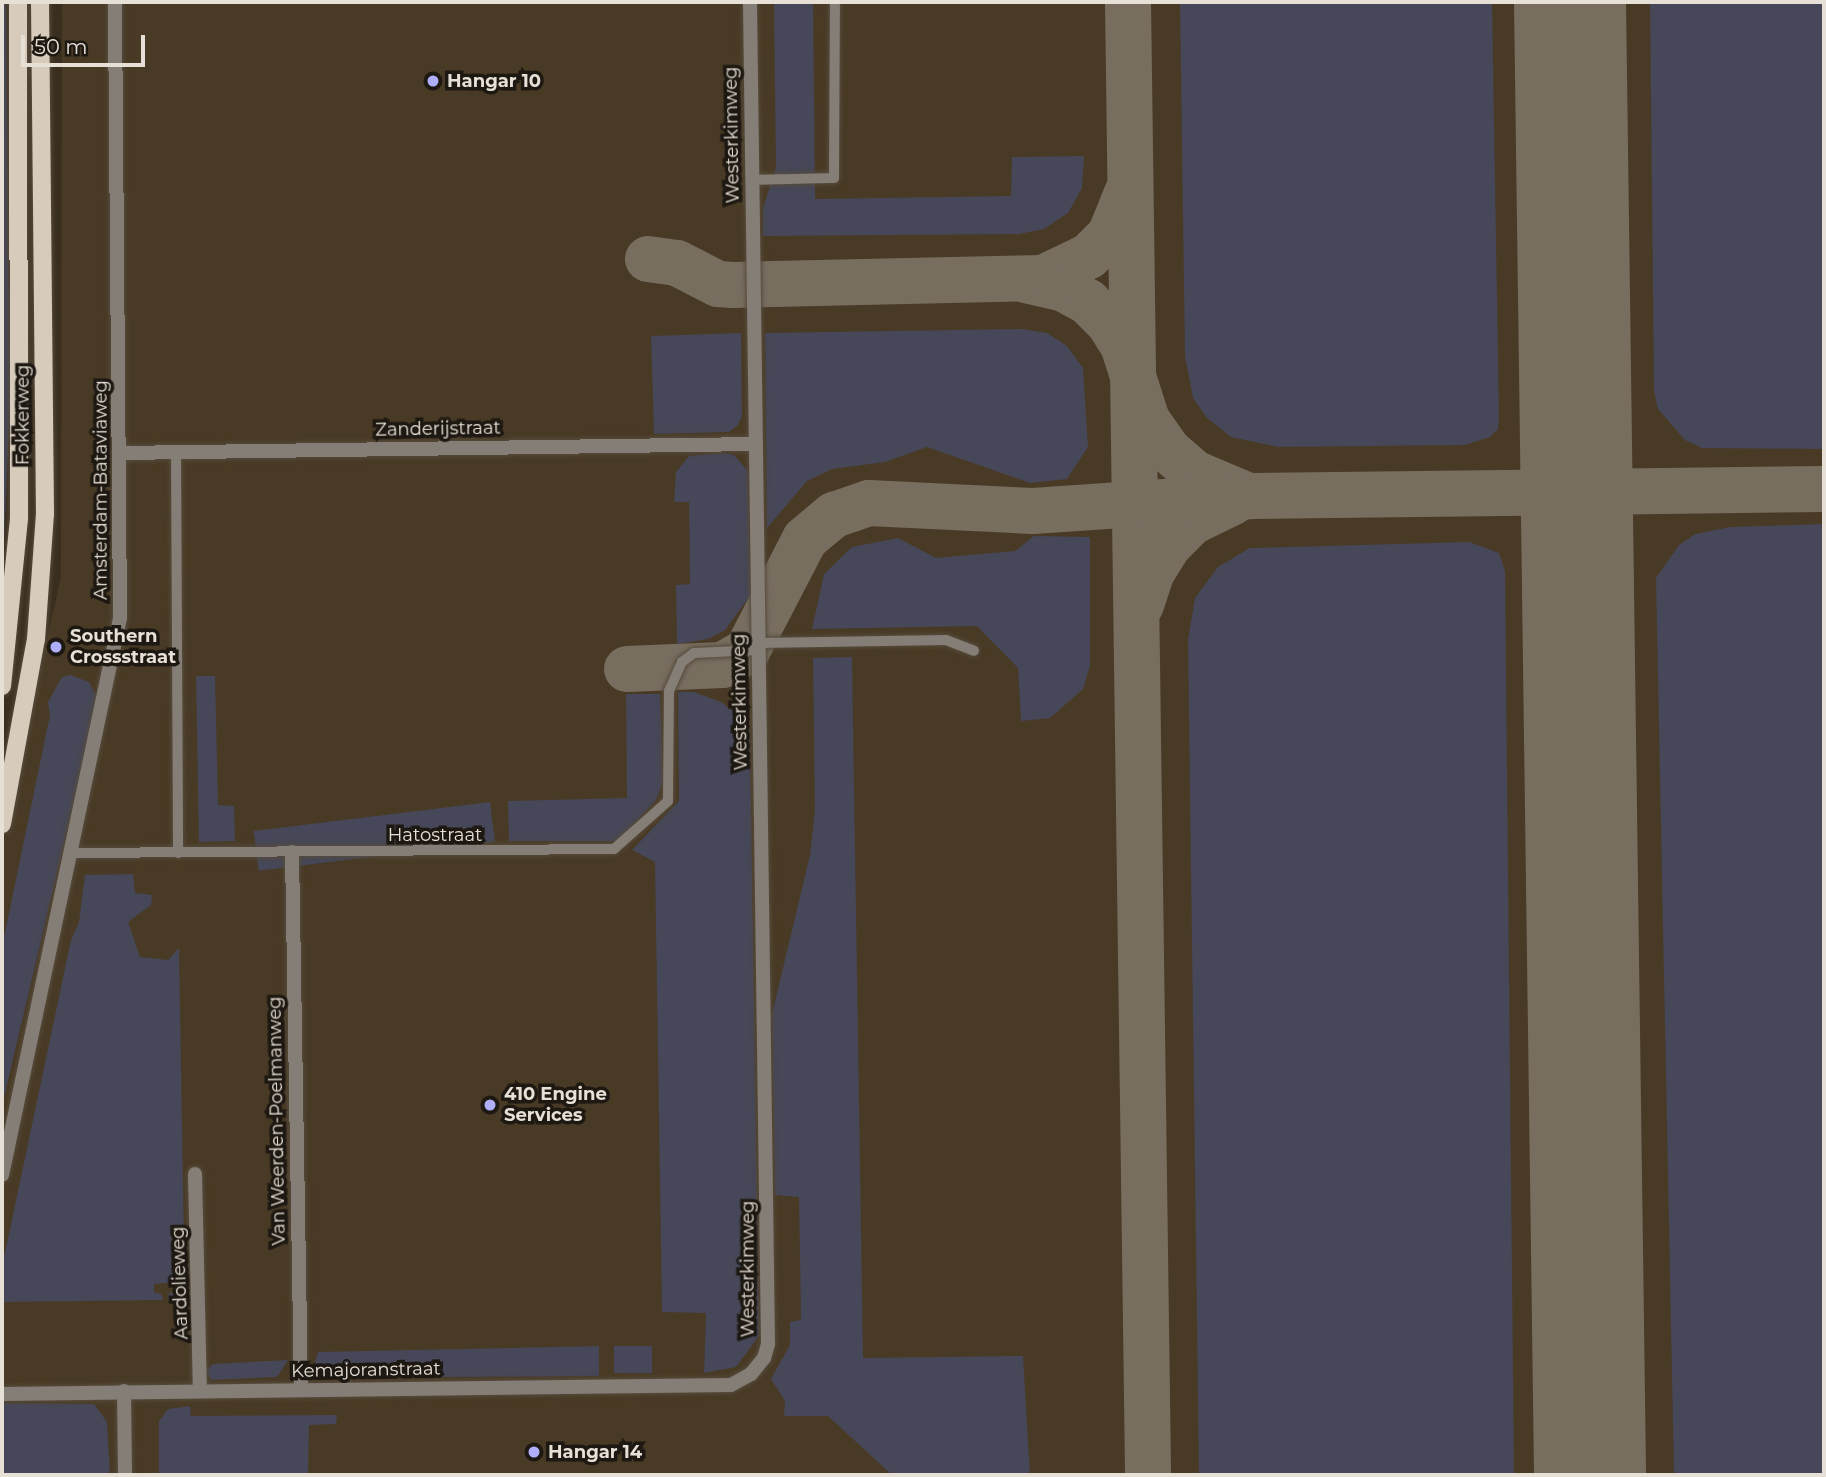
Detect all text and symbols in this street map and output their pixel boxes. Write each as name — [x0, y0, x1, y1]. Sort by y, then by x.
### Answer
scale bar — [24, 21, 149, 65]
text: 50 m — [34, 34, 88, 59]
street label: Westerkimweg — [720, 66, 744, 204]
place label: Hangar 10 — [447, 70, 541, 92]
marker: Hangar 10 — [425, 73, 441, 89]
street label: Fokkerweg — [12, 365, 34, 465]
street label: Amsterdam-Bataviaweg — [90, 380, 112, 600]
street label: Zanderijstraat — [375, 417, 501, 441]
place label: Southern Crossstraat — [70, 626, 176, 668]
street label: Westerkimweg — [728, 633, 752, 771]
marker: Southern Crossstraat — [48, 639, 64, 655]
street label: Hatostraat — [388, 824, 482, 846]
street label: Van Weerden-Poelmanweg — [264, 996, 290, 1246]
place label: 410 Engine Services — [504, 1084, 607, 1126]
marker: 410 Engine Services — [482, 1097, 498, 1113]
street label: Westerkimweg — [737, 1201, 759, 1337]
street label: Aardolieweg — [167, 1226, 193, 1340]
street label: Kemajoranstraat — [291, 1358, 441, 1382]
place label: Hangar 14 — [548, 1441, 642, 1463]
marker: Hangar 14 — [526, 1444, 542, 1460]

